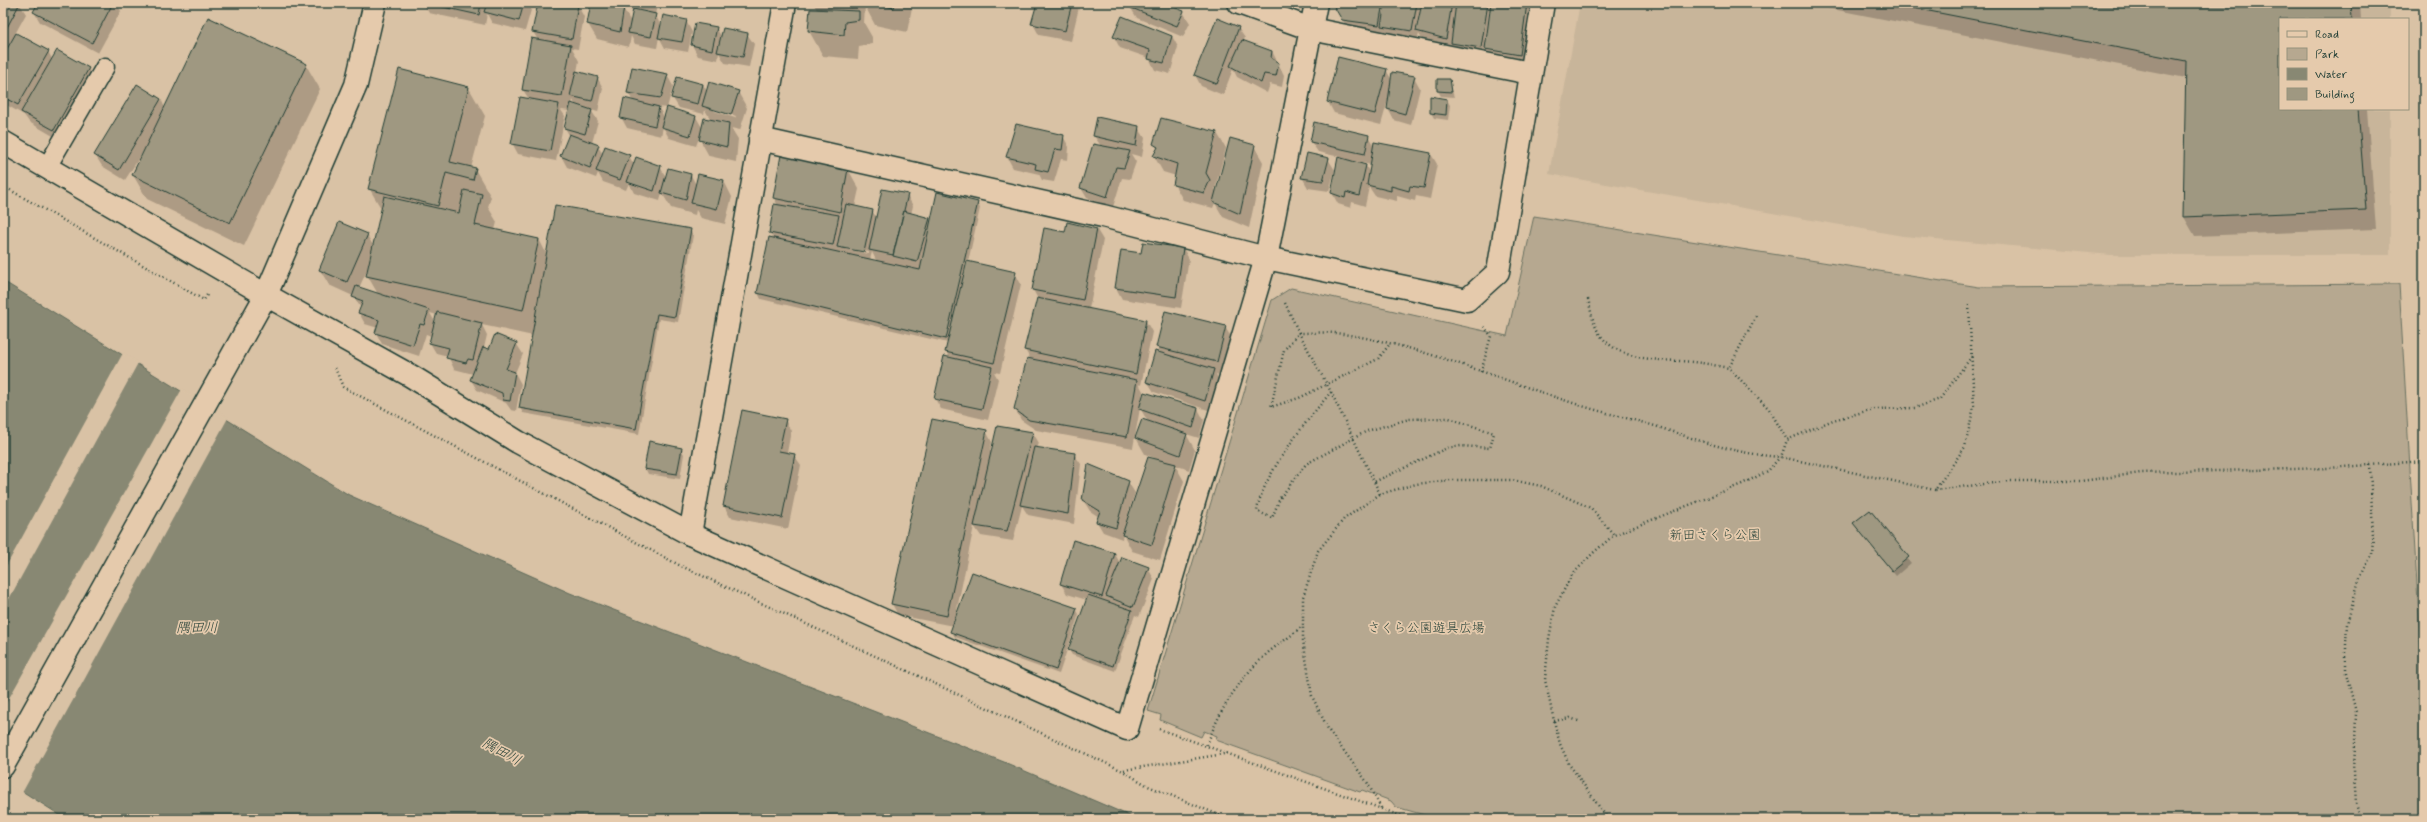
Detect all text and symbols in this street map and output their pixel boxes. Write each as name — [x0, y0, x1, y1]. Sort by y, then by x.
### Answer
legend — [2279, 18, 2409, 110]
text: Road — [2315, 27, 2339, 43]
text: Park — [2315, 47, 2339, 63]
text: Water — [2315, 67, 2347, 83]
text: Building — [2315, 87, 2355, 104]
park label: 新田さくら公園 — [1669, 527, 1761, 544]
water label: 隅田川 — [176, 619, 218, 637]
park label: さくら公園遊具広場 — [1367, 620, 1485, 637]
water label: 隅田川 — [479, 734, 524, 770]

